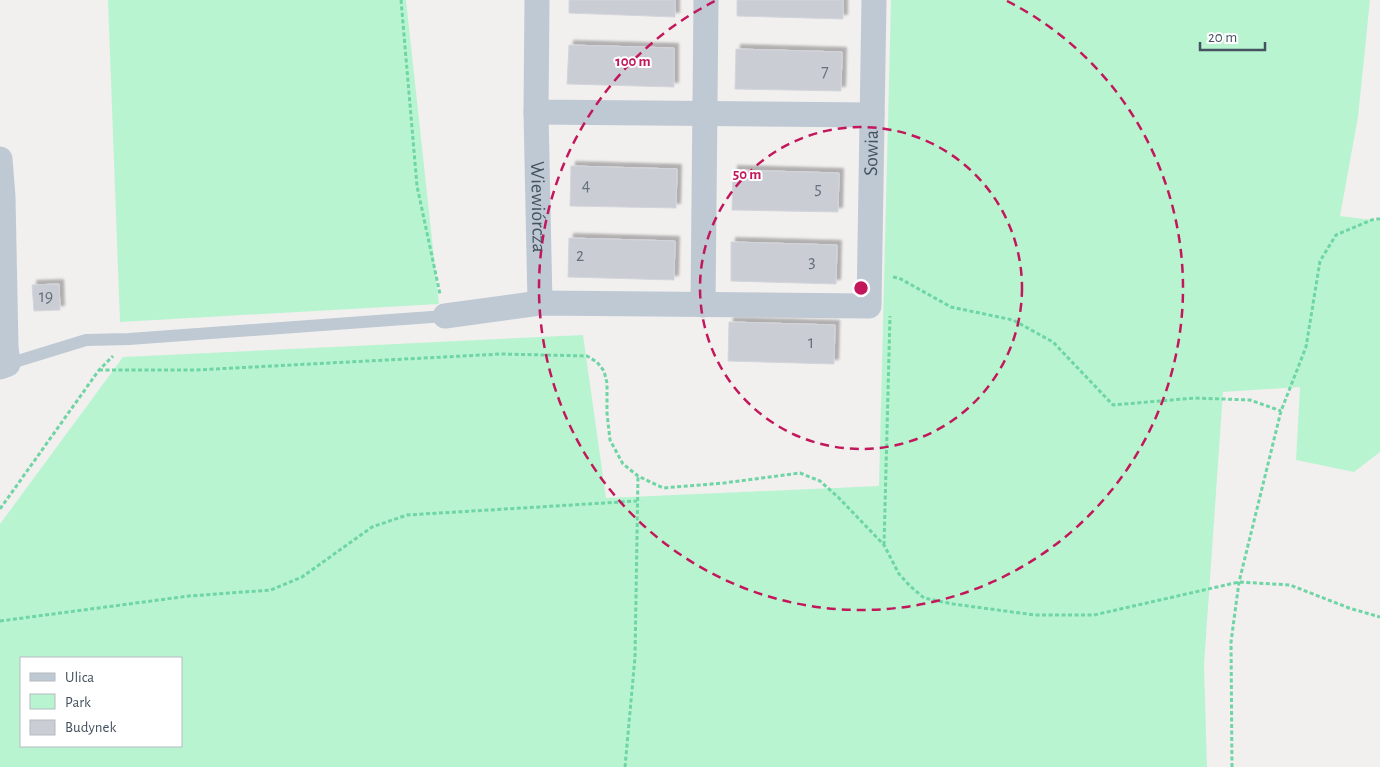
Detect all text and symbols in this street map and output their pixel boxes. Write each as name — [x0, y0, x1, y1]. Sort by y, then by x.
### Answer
scale bar — [1200, 20, 1265, 52]
text: 20 m — [1208, 30, 1237, 45]
text: 100 m — [615, 54, 651, 69]
house number: 7 — [821, 63, 829, 81]
street label: Sowia — [861, 130, 882, 176]
street label: Wiewiórcza — [527, 161, 549, 253]
text: 50 m — [733, 167, 761, 182]
house number: 4 — [582, 177, 591, 195]
house number: 5 — [814, 180, 822, 198]
house number: 2 — [576, 247, 584, 265]
house number: 3 — [808, 253, 816, 271]
centre of rings — [852, 279, 870, 297]
house number: 19 — [39, 288, 53, 306]
house number: 1 — [808, 334, 814, 352]
legend — [20, 657, 182, 747]
text: Ulica — [65, 670, 94, 685]
text: Park — [65, 695, 91, 710]
text: Budynek — [65, 720, 117, 735]

